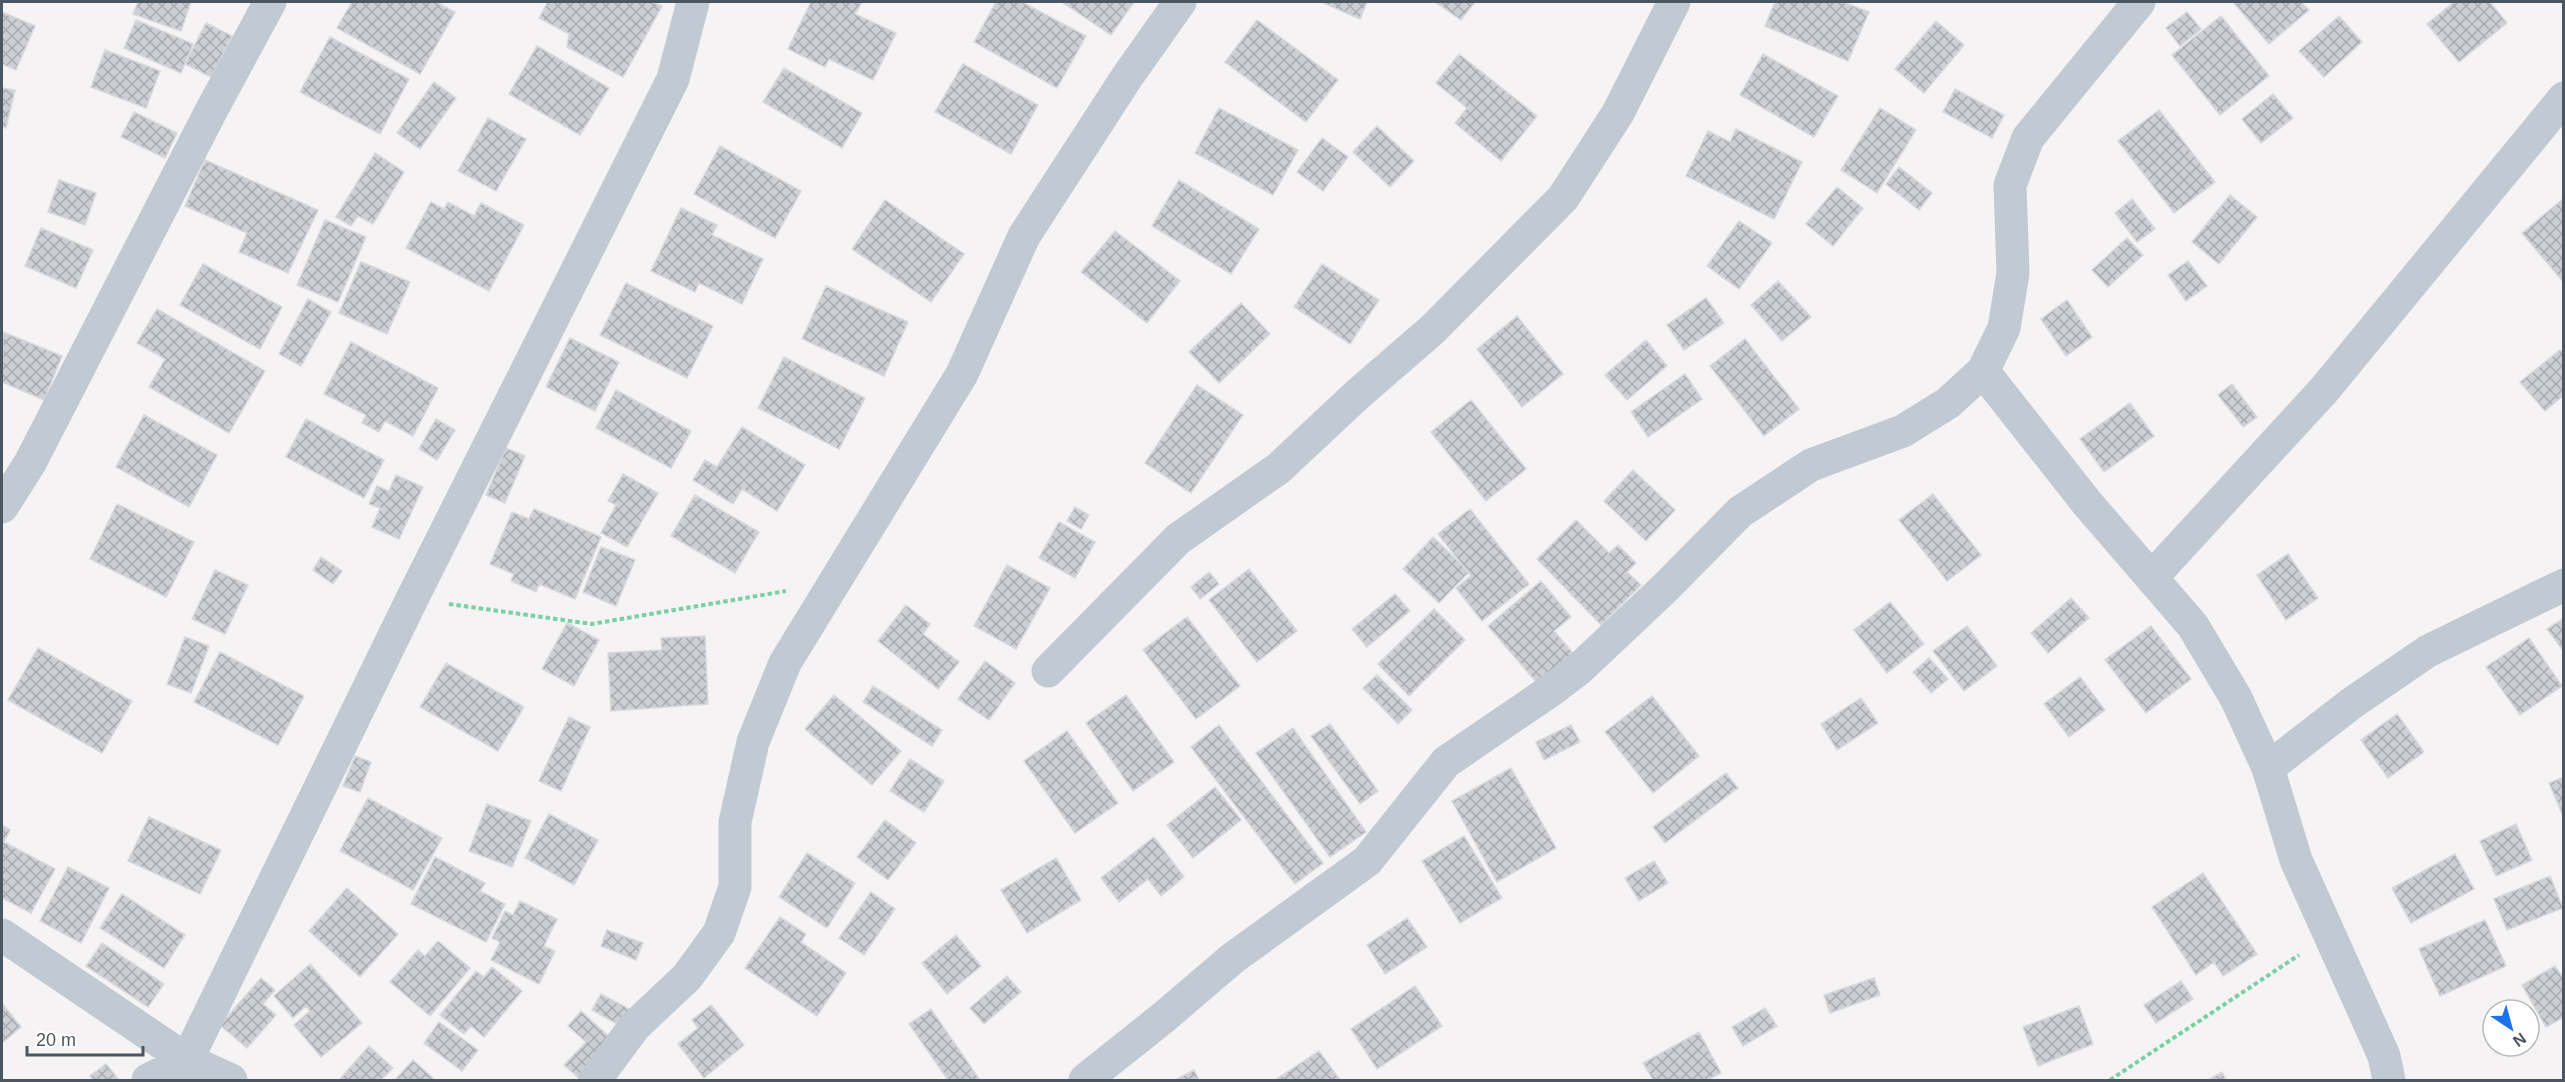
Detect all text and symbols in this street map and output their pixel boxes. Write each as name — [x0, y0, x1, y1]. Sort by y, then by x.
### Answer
north arrow — [2481, 998, 2541, 1058]
scale bar — [27, 1019, 142, 1057]
text: N — [2510, 1029, 2529, 1050]
text: 20 m — [36, 1030, 76, 1050]

